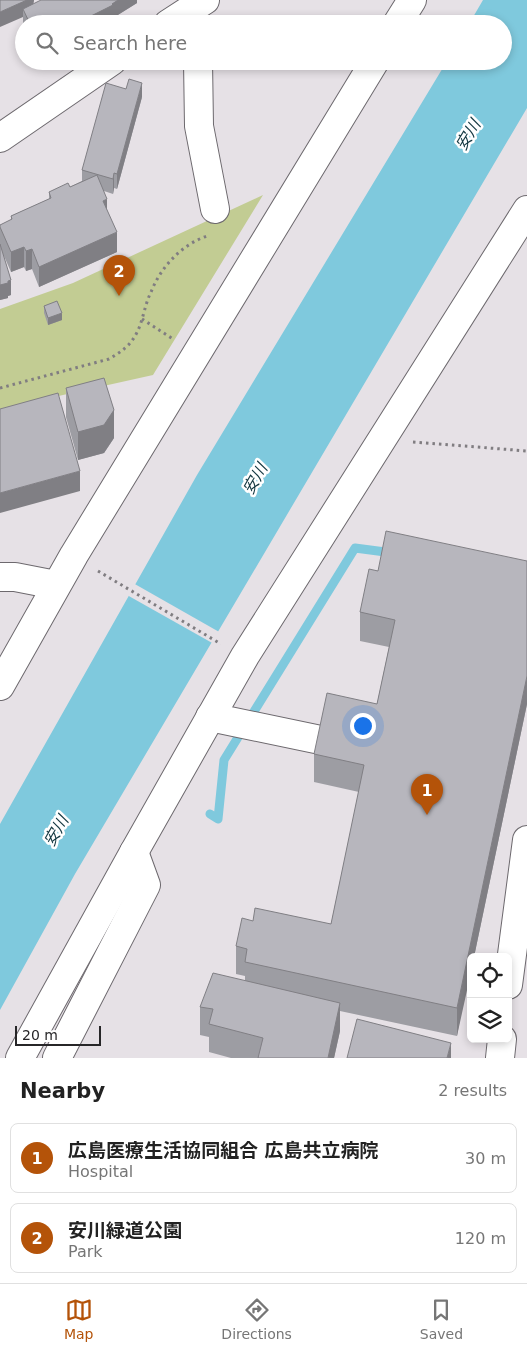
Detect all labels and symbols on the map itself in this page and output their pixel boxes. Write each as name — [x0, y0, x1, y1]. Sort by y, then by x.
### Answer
water label: 安川 — [452, 115, 485, 154]
pin: 2 — [103, 255, 135, 296]
water label: 安川 — [239, 459, 272, 498]
your location — [350, 713, 376, 739]
pin: 1 — [411, 774, 443, 815]
water label: 安川 — [40, 811, 73, 850]
scale bar — [15, 1023, 101, 1046]

